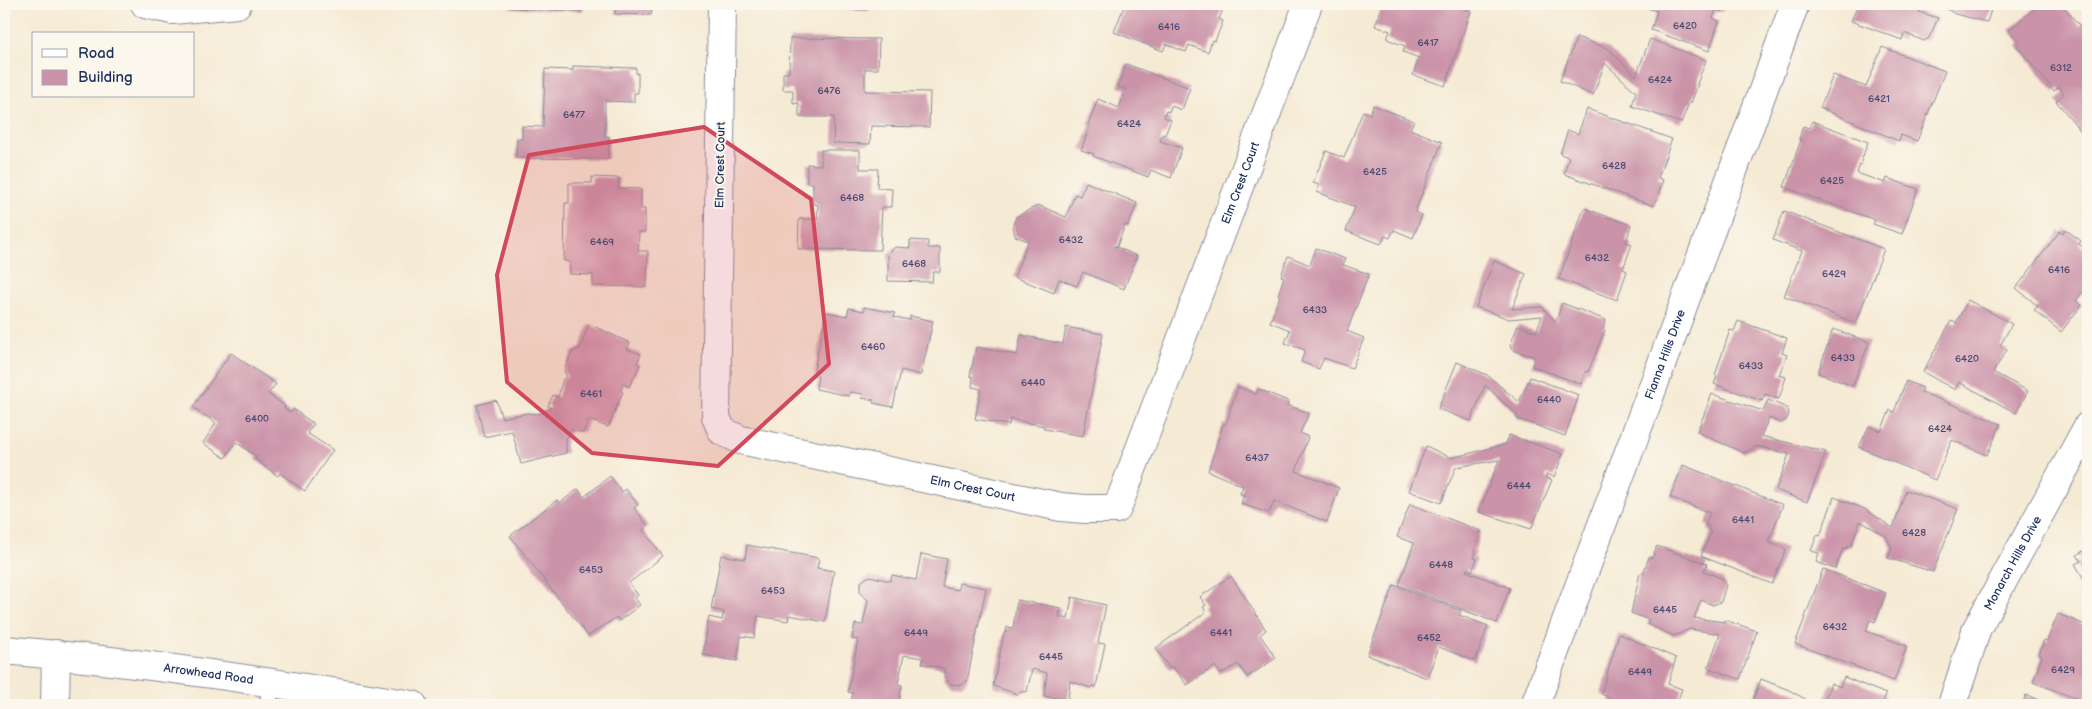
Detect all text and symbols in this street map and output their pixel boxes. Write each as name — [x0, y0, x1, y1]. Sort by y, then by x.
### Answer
house number: 6420 — [1673, 20, 1697, 32]
house number: 6416 — [1158, 21, 1180, 33]
legend — [32, 32, 195, 98]
house number: 6417 — [1418, 37, 1439, 49]
text: Road — [78, 44, 114, 63]
house number: 6312 — [2050, 62, 2072, 74]
text: Building — [78, 68, 133, 87]
house number: 6424 — [1648, 74, 1672, 86]
house number: 6476 — [817, 85, 841, 97]
house number: 6421 — [1868, 93, 1890, 105]
house number: 6477 — [563, 109, 585, 121]
house number: 6424 — [1117, 118, 1141, 130]
street label: Elm Crest Court — [712, 121, 729, 208]
street label: Elm Crest Court — [1218, 140, 1263, 226]
house number: 6428 — [1602, 160, 1626, 172]
house number: 6425 — [1363, 166, 1387, 178]
house number: 6425 — [1820, 175, 1844, 187]
house number: 6468 — [840, 192, 864, 204]
house number: 6432 — [1059, 234, 1083, 246]
house number: 6469 — [590, 236, 614, 248]
house number: 6432 — [1585, 252, 1609, 264]
house number: 6468 — [902, 258, 926, 270]
house number: 6416 — [2048, 264, 2070, 276]
house number: 6429 — [1822, 268, 1846, 280]
house number: 6433 — [1303, 304, 1327, 316]
street label: Fianna Hills Drive — [1642, 307, 1689, 402]
house number: 6460 — [861, 341, 885, 353]
house number: 6433 — [1831, 352, 1855, 364]
house number: 6420 — [1955, 353, 1979, 365]
house number: 6433 — [1739, 360, 1763, 372]
house number: 6440 — [1021, 377, 1045, 389]
house number: 6461 — [580, 388, 602, 400]
house number: 6440 — [1537, 394, 1561, 406]
house number: 6400 — [245, 413, 269, 425]
house number: 6424 — [1928, 423, 1952, 435]
house number: 6437 — [1245, 452, 1269, 464]
street label: Elm Crest Court — [929, 473, 1017, 505]
house number: 6444 — [1507, 480, 1531, 492]
street label: Monarch Hills Drive — [1981, 513, 2045, 613]
house number: 6441 — [1732, 514, 1754, 526]
house number: 6428 — [1902, 527, 1926, 539]
house number: 6448 — [1429, 559, 1453, 571]
house number: 6453 — [579, 564, 603, 576]
house number: 6453 — [761, 585, 785, 597]
house number: 6445 — [1653, 604, 1677, 616]
house number: 6432 — [1823, 621, 1847, 633]
house number: 6449 — [904, 627, 928, 639]
house number: 6441 — [1210, 627, 1232, 639]
house number: 6452 — [1417, 632, 1441, 644]
house number: 6445 — [1039, 651, 1063, 663]
street label: Arrowhead Road — [163, 661, 254, 688]
house number: 6429 — [2051, 664, 2075, 676]
house number: 6449 — [1628, 666, 1652, 678]

